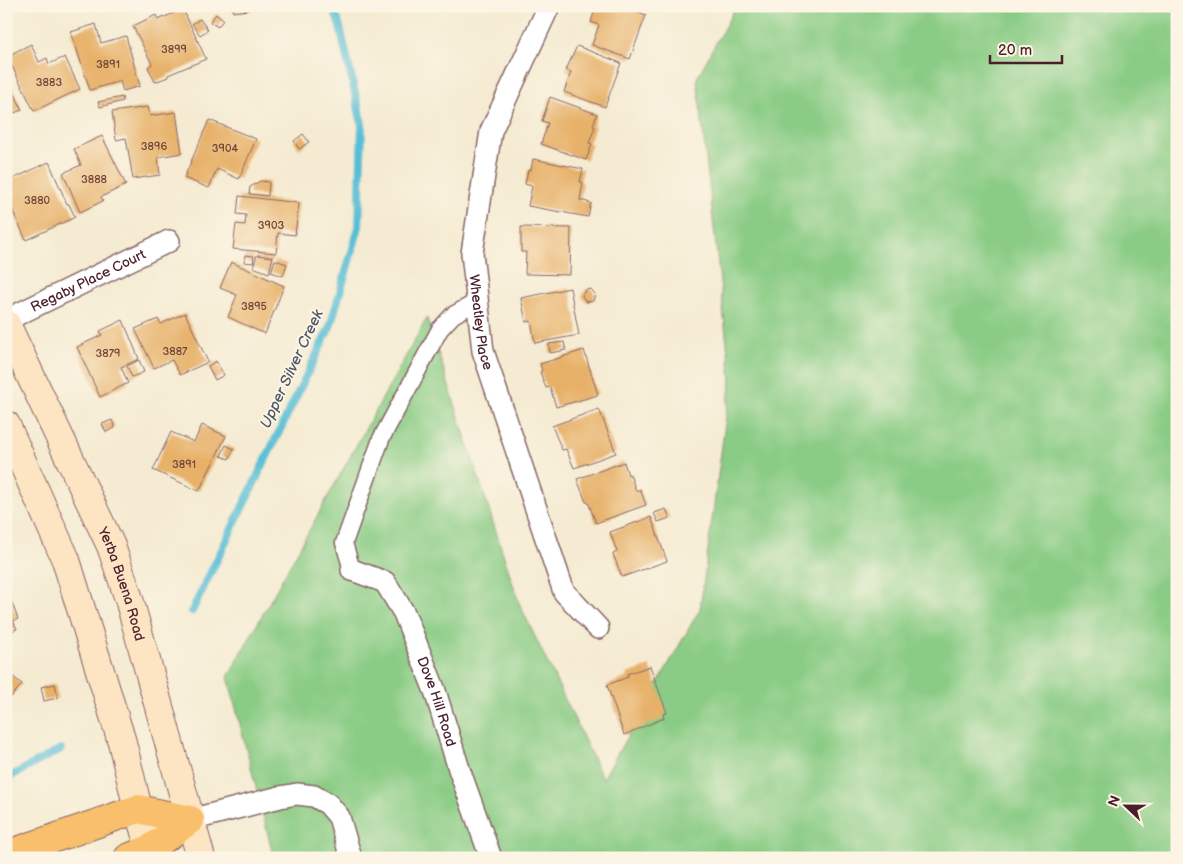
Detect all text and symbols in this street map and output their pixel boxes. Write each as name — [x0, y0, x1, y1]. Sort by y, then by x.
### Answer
scale bar — [990, 32, 1063, 64]
text: 20 m — [998, 41, 1032, 60]
house number: 3899 — [161, 43, 187, 56]
house number: 3891 — [96, 58, 120, 71]
house number: 3883 — [36, 76, 62, 89]
house number: 3896 — [141, 140, 167, 153]
house number: 3904 — [212, 142, 238, 155]
house number: 3888 — [81, 173, 107, 186]
house number: 3880 — [24, 194, 51, 207]
house number: 3903 — [258, 219, 284, 232]
street label: Regaby Place Court — [28, 245, 149, 315]
street label: Wheatley Place — [466, 273, 497, 372]
house number: 3895 — [241, 300, 267, 313]
water label: Upper Silver Creek — [256, 306, 328, 431]
house number: 3887 — [163, 345, 188, 358]
house number: 3879 — [96, 347, 120, 360]
house number: 3891 — [172, 458, 196, 471]
street label: Yerba Buena Road — [94, 523, 149, 643]
street label: Dove Hill Road — [414, 654, 460, 749]
north arrow — [1100, 782, 1150, 832]
text: N — [1105, 793, 1124, 809]

